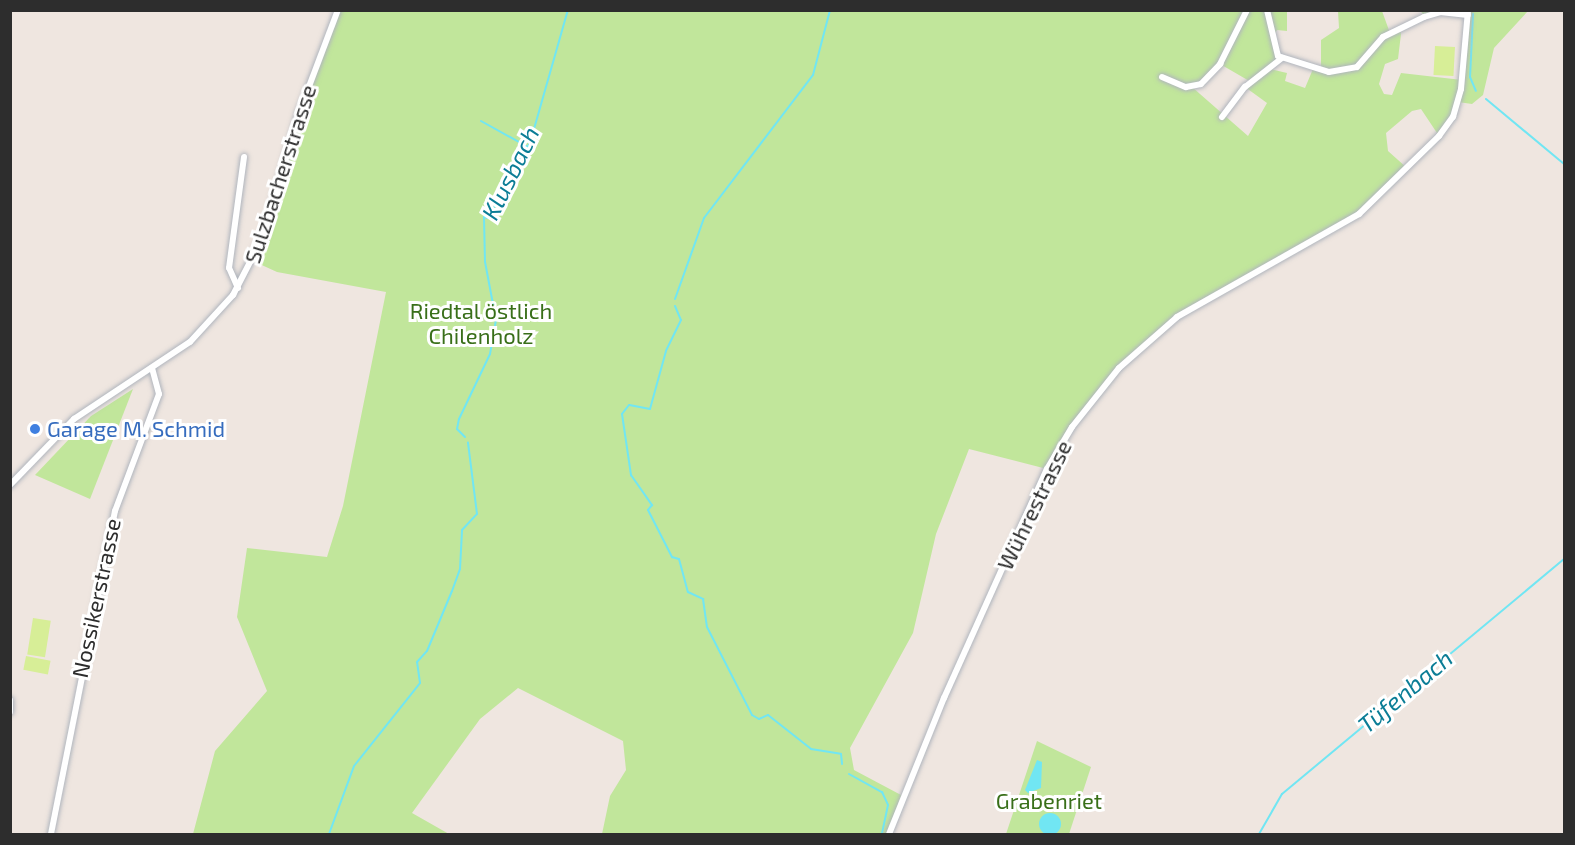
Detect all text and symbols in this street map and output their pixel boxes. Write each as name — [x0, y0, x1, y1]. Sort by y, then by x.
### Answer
street label: Sulzbacherstrasse — [239, 81, 321, 267]
water label: Klusbach — [475, 122, 545, 224]
park label: Riedtal östlich Chilenholz — [410, 297, 552, 348]
place label: Garage M. Schmid — [47, 416, 225, 442]
marker: Garage M. Schmid — [28, 422, 42, 436]
street label: Wührestrasse — [991, 436, 1077, 574]
street label: Nossikerstrasse — [66, 516, 126, 680]
water label: Tüfenbach — [1352, 643, 1458, 739]
park label: Grabenriet — [996, 788, 1102, 814]

